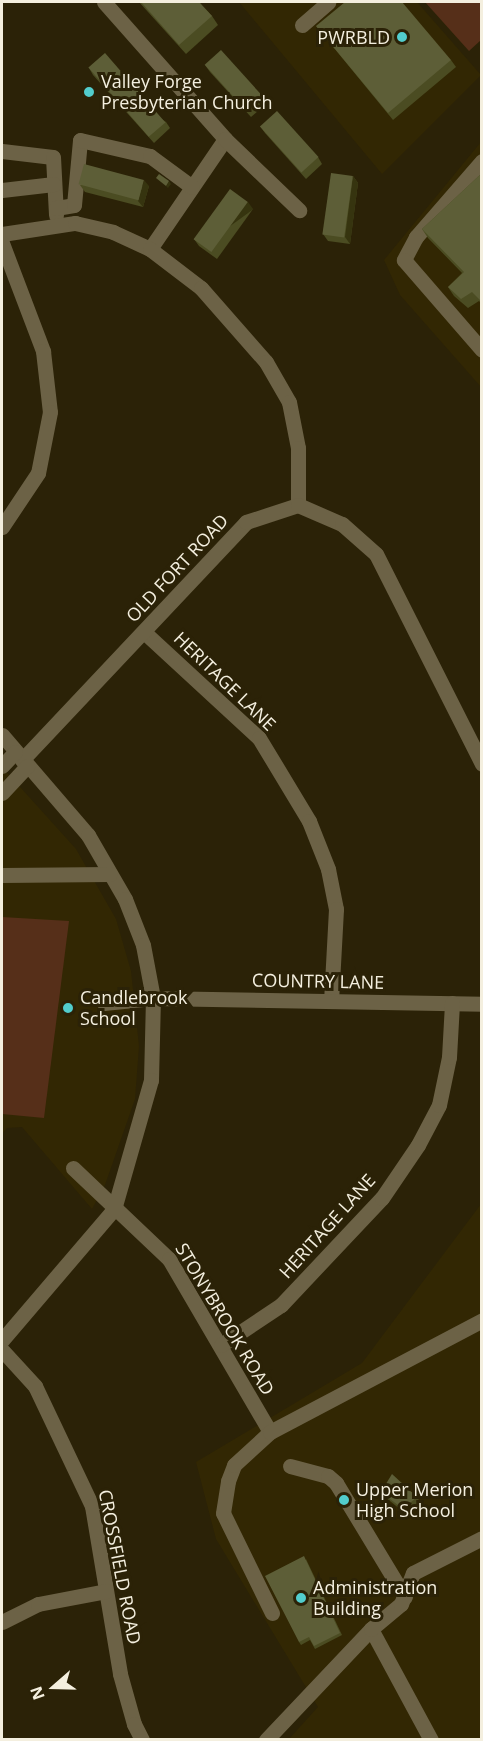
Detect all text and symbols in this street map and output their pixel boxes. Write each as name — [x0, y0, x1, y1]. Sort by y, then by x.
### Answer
place label: PWRBLD — [317, 26, 390, 48]
marker: PWRBLD — [395, 30, 409, 44]
place label: Valley Forge Presbyterian Church — [101, 71, 272, 113]
marker: Valley Forge Presbyterian Church — [82, 85, 96, 99]
street label: OLD FORT ROAD — [121, 510, 233, 626]
street label: HERITAGE LANE — [170, 627, 280, 735]
street label: COUNTRY LANE — [252, 969, 384, 993]
place label: Candlebrook School — [80, 987, 188, 1030]
marker: Candlebrook School — [61, 1001, 75, 1015]
street label: HERITAGE LANE — [275, 1169, 379, 1283]
street label: STONYBROOK ROAD — [171, 1239, 279, 1399]
place label: Upper Merion High School — [356, 1479, 473, 1522]
street label: CROSSFIELD ROAD — [94, 1488, 146, 1646]
marker: Upper Merion High School — [337, 1493, 351, 1507]
place label: Administration Building — [313, 1577, 437, 1620]
marker: Administration Building — [294, 1591, 308, 1605]
north arrow — [24, 1657, 84, 1717]
text: N — [25, 1683, 50, 1703]

